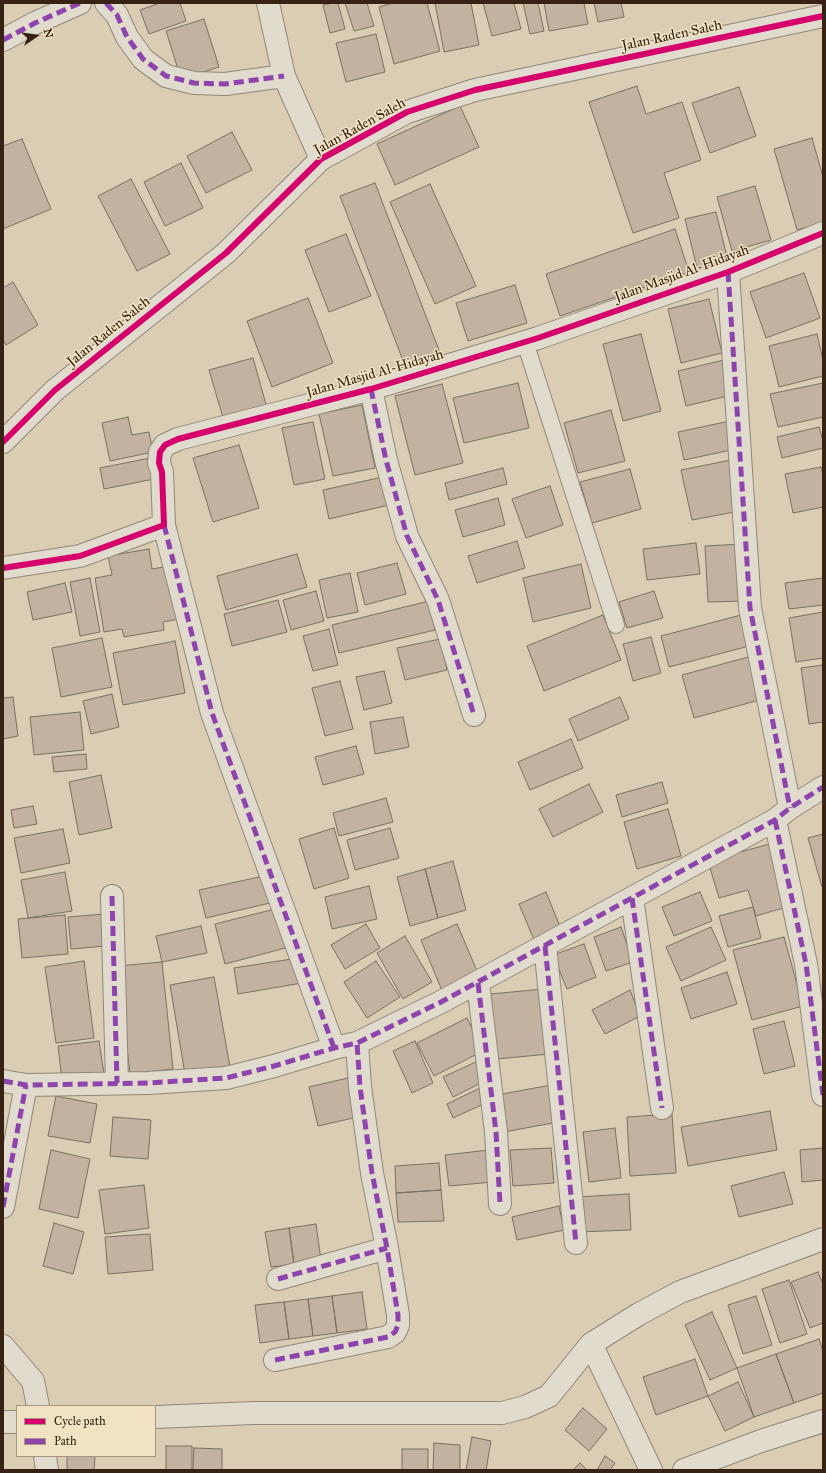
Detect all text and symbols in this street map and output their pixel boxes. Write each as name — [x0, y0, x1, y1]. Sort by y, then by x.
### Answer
north arrow — [16, 16, 56, 56]
street label: Jalan Raden Saleh — [620, 17, 724, 55]
text: N — [41, 27, 56, 39]
street label: Jalan Raden Saleh — [311, 95, 409, 159]
street label: Jalan Masjid Al-Hidayah — [612, 242, 752, 306]
street label: Jalan Raden Saleh — [64, 293, 154, 371]
street label: Jalan Masjid Al-Hidayah — [304, 346, 446, 402]
legend — [16, 1405, 156, 1457]
text: Cycle path — [54, 1414, 106, 1428]
text: Path — [54, 1434, 77, 1448]

